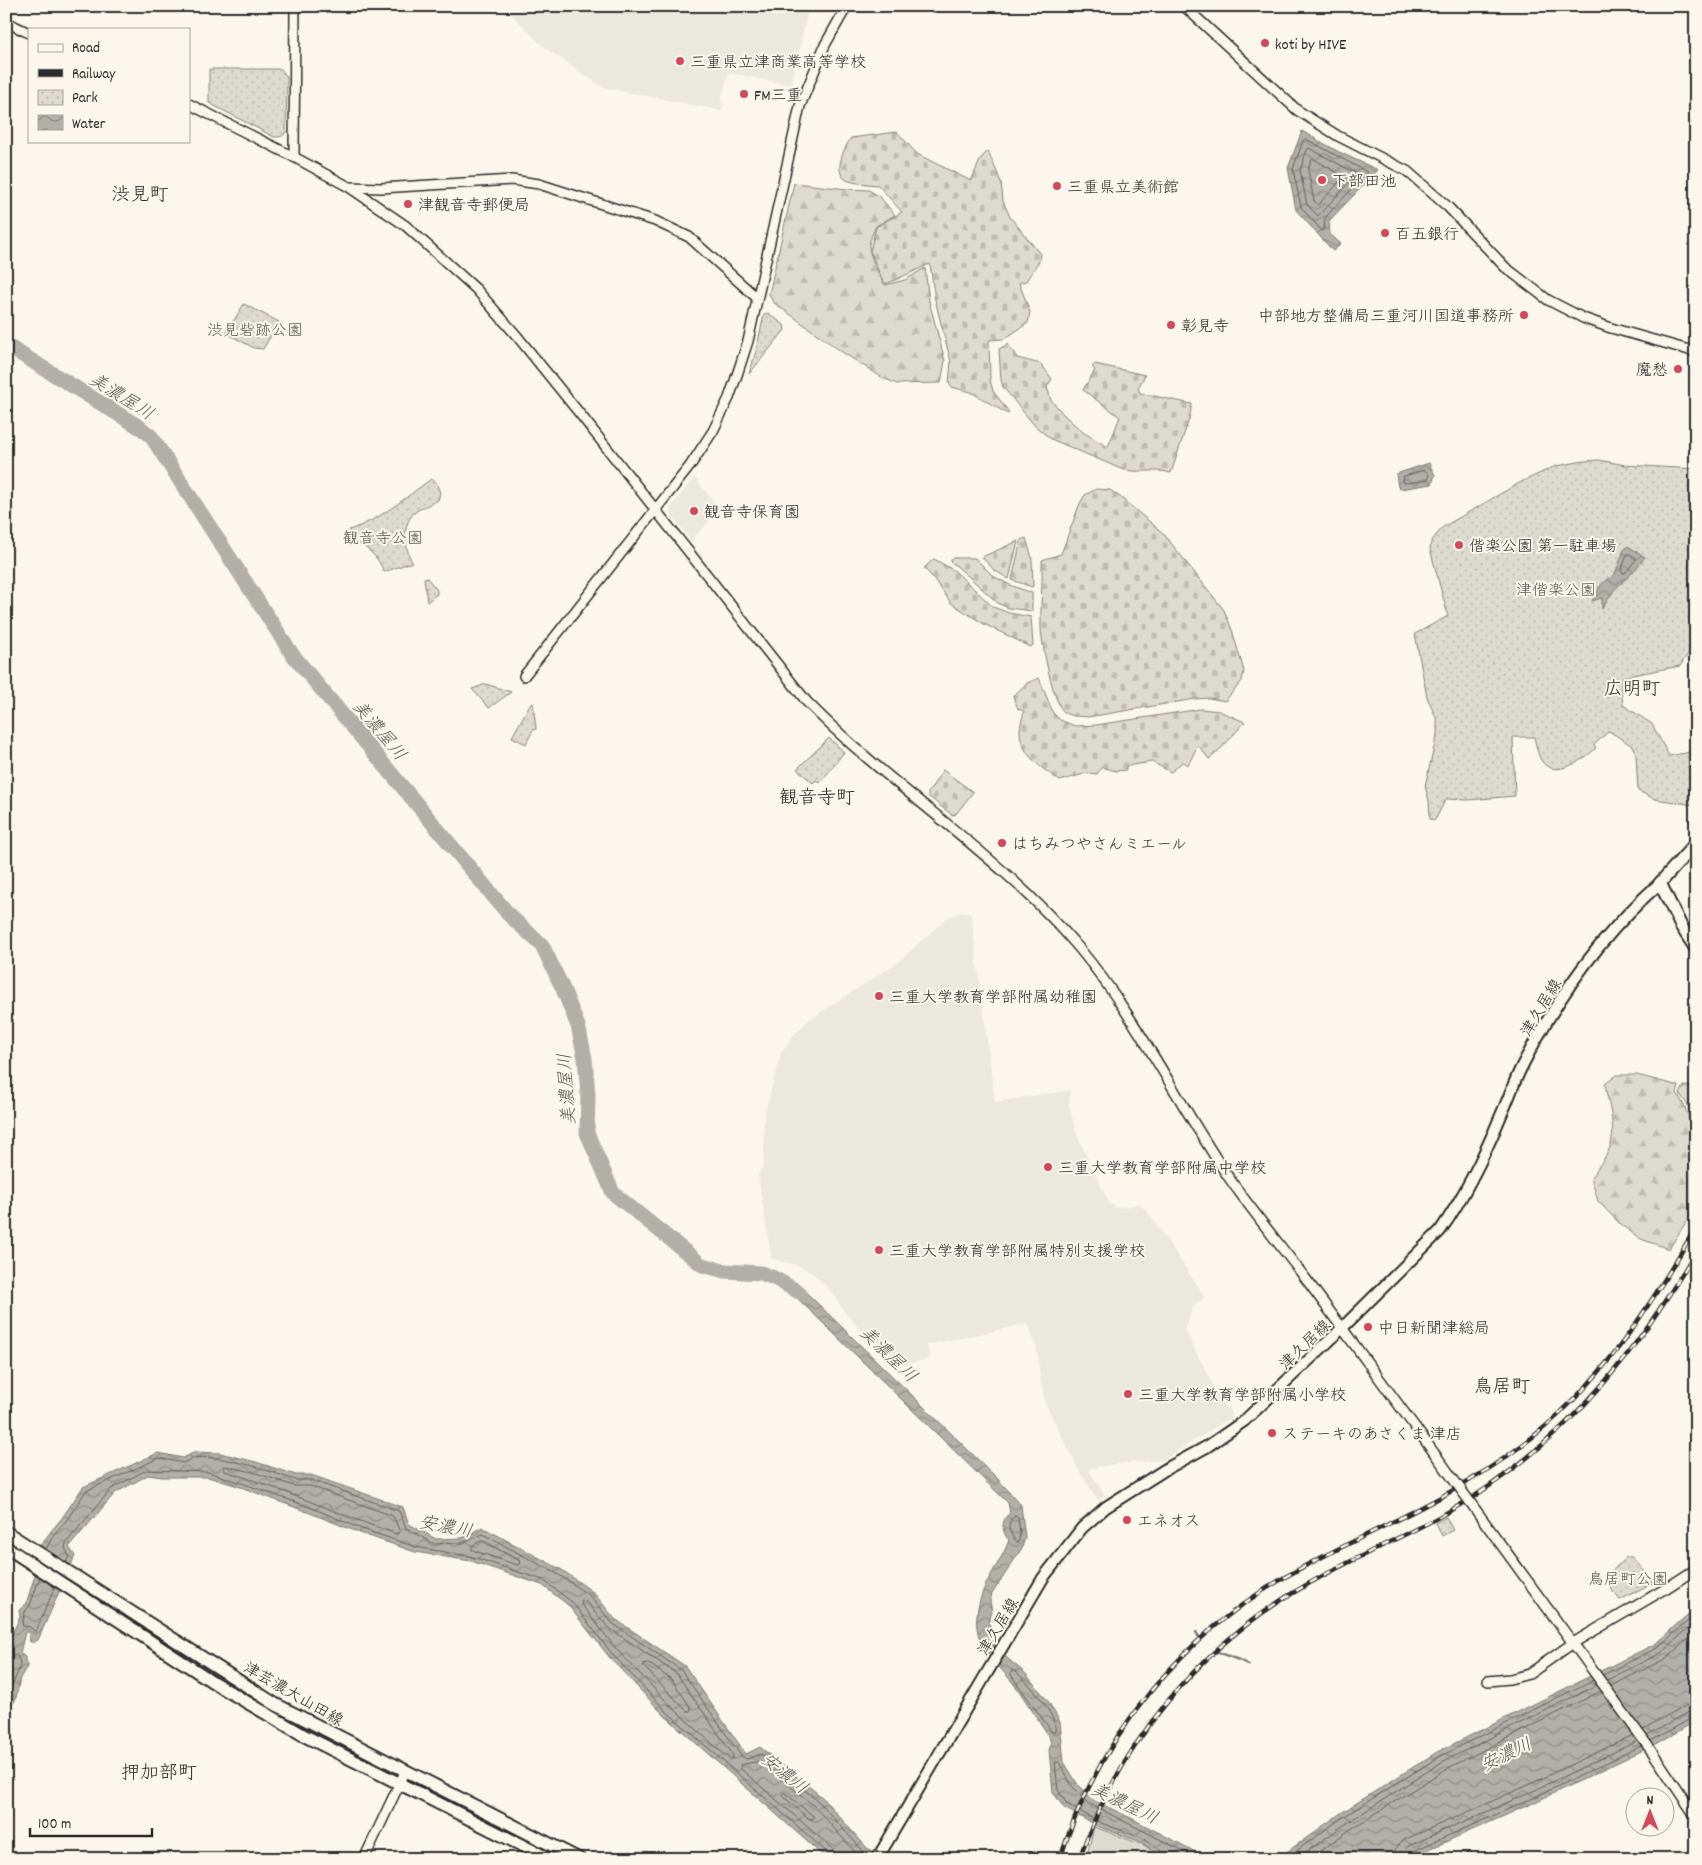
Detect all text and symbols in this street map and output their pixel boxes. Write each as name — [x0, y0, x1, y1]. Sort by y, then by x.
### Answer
legend — [28, 28, 190, 142]
place label: koti by HIVE — [1275, 34, 1347, 57]
marker: koti by HIVE — [1259, 37, 1271, 49]
text: Road — [72, 38, 100, 60]
place label: 三重県立津商業高等学校 — [690, 52, 866, 75]
marker: 三重県立津商業高等学校 — [674, 55, 686, 67]
text: Railway — [72, 64, 116, 86]
place label: FM三重 — [754, 85, 803, 108]
text: Park — [72, 88, 98, 110]
marker: FM三重 — [738, 88, 750, 100]
text: Water — [72, 114, 106, 136]
place label: 下部田池 — [1332, 171, 1396, 194]
marker: 下部田池 — [1316, 174, 1328, 186]
place label: 三重県立美術館 — [1067, 177, 1179, 200]
marker: 三重県立美術館 — [1051, 180, 1063, 192]
district label: 渋見町 — [111, 183, 169, 210]
place label: 津観音寺郵便局 — [418, 195, 530, 218]
marker: 津観音寺郵便局 — [402, 198, 414, 210]
place label: 百五銀行 — [1395, 224, 1459, 247]
marker: 百五銀行 — [1379, 227, 1391, 239]
place label: 中部地方整備局三重河川国道事務所 — [1258, 306, 1514, 329]
marker: 中部地方整備局三重河川国道事務所 — [1518, 309, 1530, 321]
place label: 彰見寺 — [1181, 316, 1229, 339]
marker: 彰見寺 — [1165, 319, 1177, 331]
park label: 渋見砦跡公園 — [207, 320, 303, 343]
place label: 魔愁 — [1636, 360, 1668, 383]
marker: 魔愁 — [1672, 363, 1684, 375]
water label: 美濃屋川 — [84, 368, 158, 428]
place label: 観音寺保育園 — [704, 502, 800, 525]
marker: 観音寺保育園 — [688, 505, 700, 517]
park label: 観音寺公園 — [343, 528, 423, 551]
place label: 偕楽公園 第一駐車場 — [1469, 536, 1617, 559]
marker: 偕楽公園 第一駐車場 — [1453, 539, 1465, 551]
park label: 津偕楽公園 — [1516, 580, 1596, 603]
district label: 広明町 — [1603, 677, 1661, 704]
water label: 美濃屋川 — [345, 696, 411, 767]
district label: 観音寺町 — [779, 786, 855, 813]
place label: はちみつやさんミエール — [1012, 834, 1187, 857]
marker: はちみつやさんミエール — [996, 837, 1008, 849]
street label: 津久居線 — [1516, 975, 1568, 1042]
place label: 三重大学教育学部附属幼稚園 — [889, 987, 1097, 1010]
marker: 三重大学教育学部附属幼稚園 — [873, 990, 885, 1002]
water label: 美濃屋川 — [554, 1052, 583, 1126]
place label: 三重大学教育学部附属中学校 — [1058, 1158, 1266, 1181]
marker: 三重大学教育学部附属中学校 — [1042, 1161, 1054, 1173]
place label: 三重大学教育学部附属特別支援学校 — [889, 1241, 1145, 1264]
marker: 三重大学教育学部附属特別支援学校 — [873, 1244, 885, 1256]
street label: 津久居線 — [1275, 1315, 1337, 1376]
place label: 中日新聞津総局 — [1378, 1318, 1490, 1341]
marker: 中日新聞津総局 — [1362, 1321, 1374, 1333]
water label: 美濃屋川 — [853, 1322, 922, 1390]
district label: 鳥居町 — [1473, 1375, 1531, 1402]
place label: 三重大学教育学部附属小学校 — [1138, 1385, 1346, 1408]
marker: 三重大学教育学部附属小学校 — [1122, 1388, 1134, 1400]
place label: ステーキのあさくま 津店 — [1282, 1424, 1462, 1447]
marker: ステーキのあさくま 津店 — [1266, 1427, 1278, 1439]
water label: 安濃川 — [417, 1511, 474, 1546]
place label: エネオス — [1137, 1511, 1200, 1534]
marker: エネオス — [1121, 1514, 1133, 1526]
park label: 鳥居町公園 — [1588, 1569, 1668, 1592]
street label: 津久居線 — [973, 1594, 1025, 1661]
street label: 津芸濃大山田線 — [238, 1657, 347, 1733]
water label: 安濃川 — [1477, 1733, 1537, 1779]
water label: 安濃川 — [755, 1748, 812, 1802]
district label: 押加部町 — [121, 1761, 197, 1788]
water label: 美濃屋川 — [1086, 1778, 1162, 1832]
north arrow — [1624, 1788, 1674, 1838]
text: N — [1647, 1791, 1654, 1811]
scale bar — [30, 1805, 152, 1837]
text: 100 m — [38, 1814, 71, 1836]

